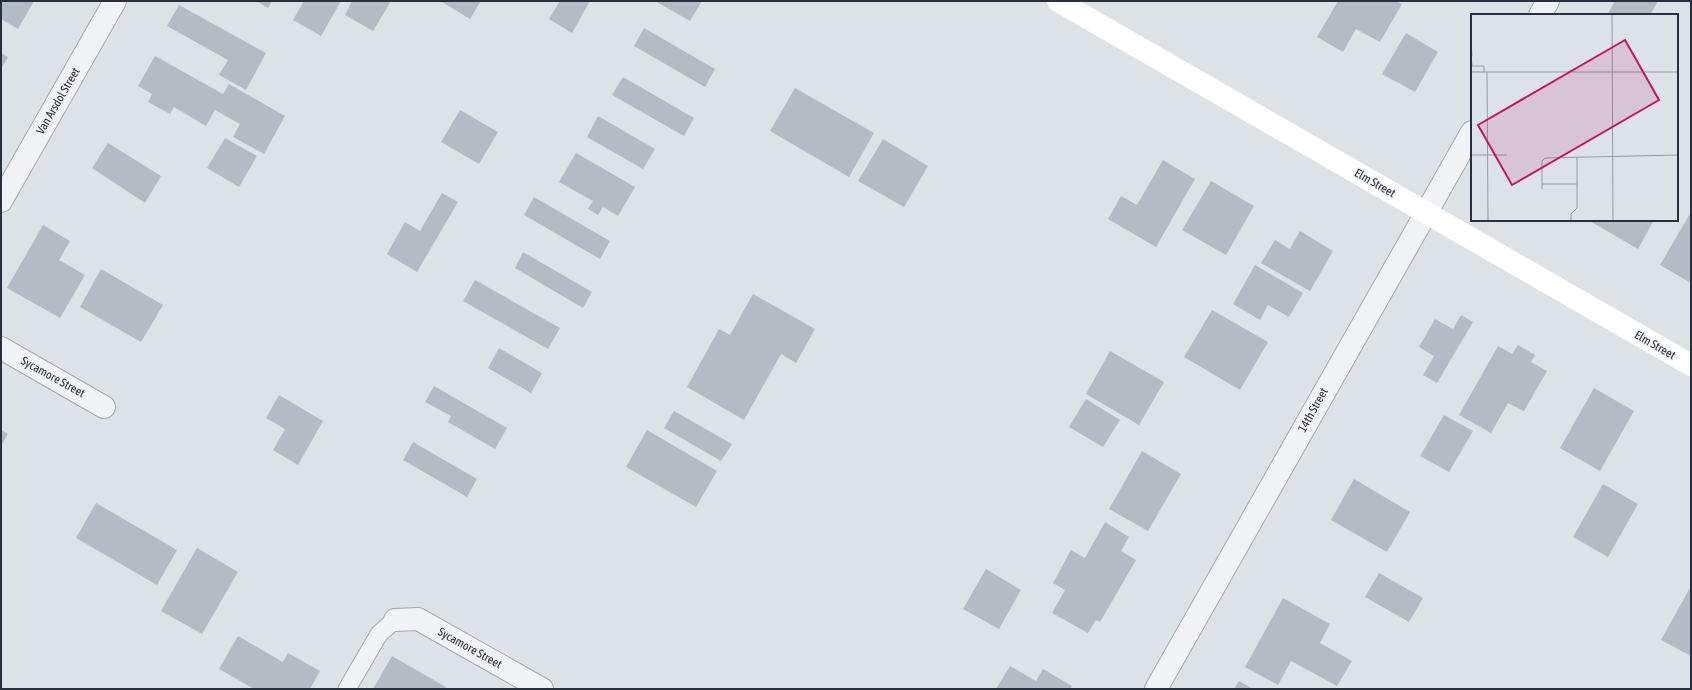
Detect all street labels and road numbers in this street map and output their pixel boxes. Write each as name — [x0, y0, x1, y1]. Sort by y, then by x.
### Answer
street label: Van Arsdol Street — [33, 65, 83, 137]
street label: Elm Street — [1352, 166, 1398, 201]
street label: Elm Street — [1632, 328, 1678, 363]
street label: Sycamore Street — [19, 354, 88, 401]
street label: 14th Street — [1295, 385, 1331, 435]
street label: Sycamore Street — [436, 625, 505, 672]

